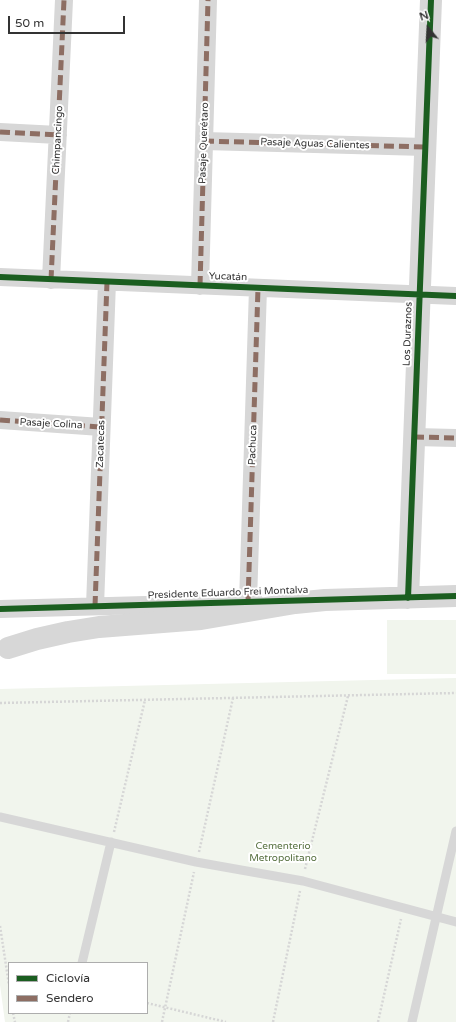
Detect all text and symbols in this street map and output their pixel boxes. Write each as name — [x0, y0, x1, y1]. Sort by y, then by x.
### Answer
scale bar — [10, 8, 127, 34]
north arrow — [408, 8, 448, 48]
text: N — [418, 9, 430, 24]
text: 50 m — [15, 16, 44, 30]
street label: Pasaje Querétaro — [197, 102, 211, 184]
street label: Chimpancingo — [50, 105, 66, 175]
street label: Pasaje Aguas Calientes — [260, 136, 370, 152]
street label: Yucatán — [209, 270, 247, 284]
street label: Los Duraznos — [401, 302, 415, 366]
street label: Pasaje Colina — [19, 416, 83, 432]
street label: Zacatecas — [94, 420, 108, 468]
street label: Pachuca — [246, 425, 260, 465]
street label: Presidente Eduardo Frei Montalva — [147, 584, 309, 602]
park label: Cementerio Metropolitano — [249, 840, 317, 864]
legend — [8, 962, 148, 1014]
text: Ciclovía — [46, 971, 90, 985]
text: Sendero — [46, 991, 94, 1005]

